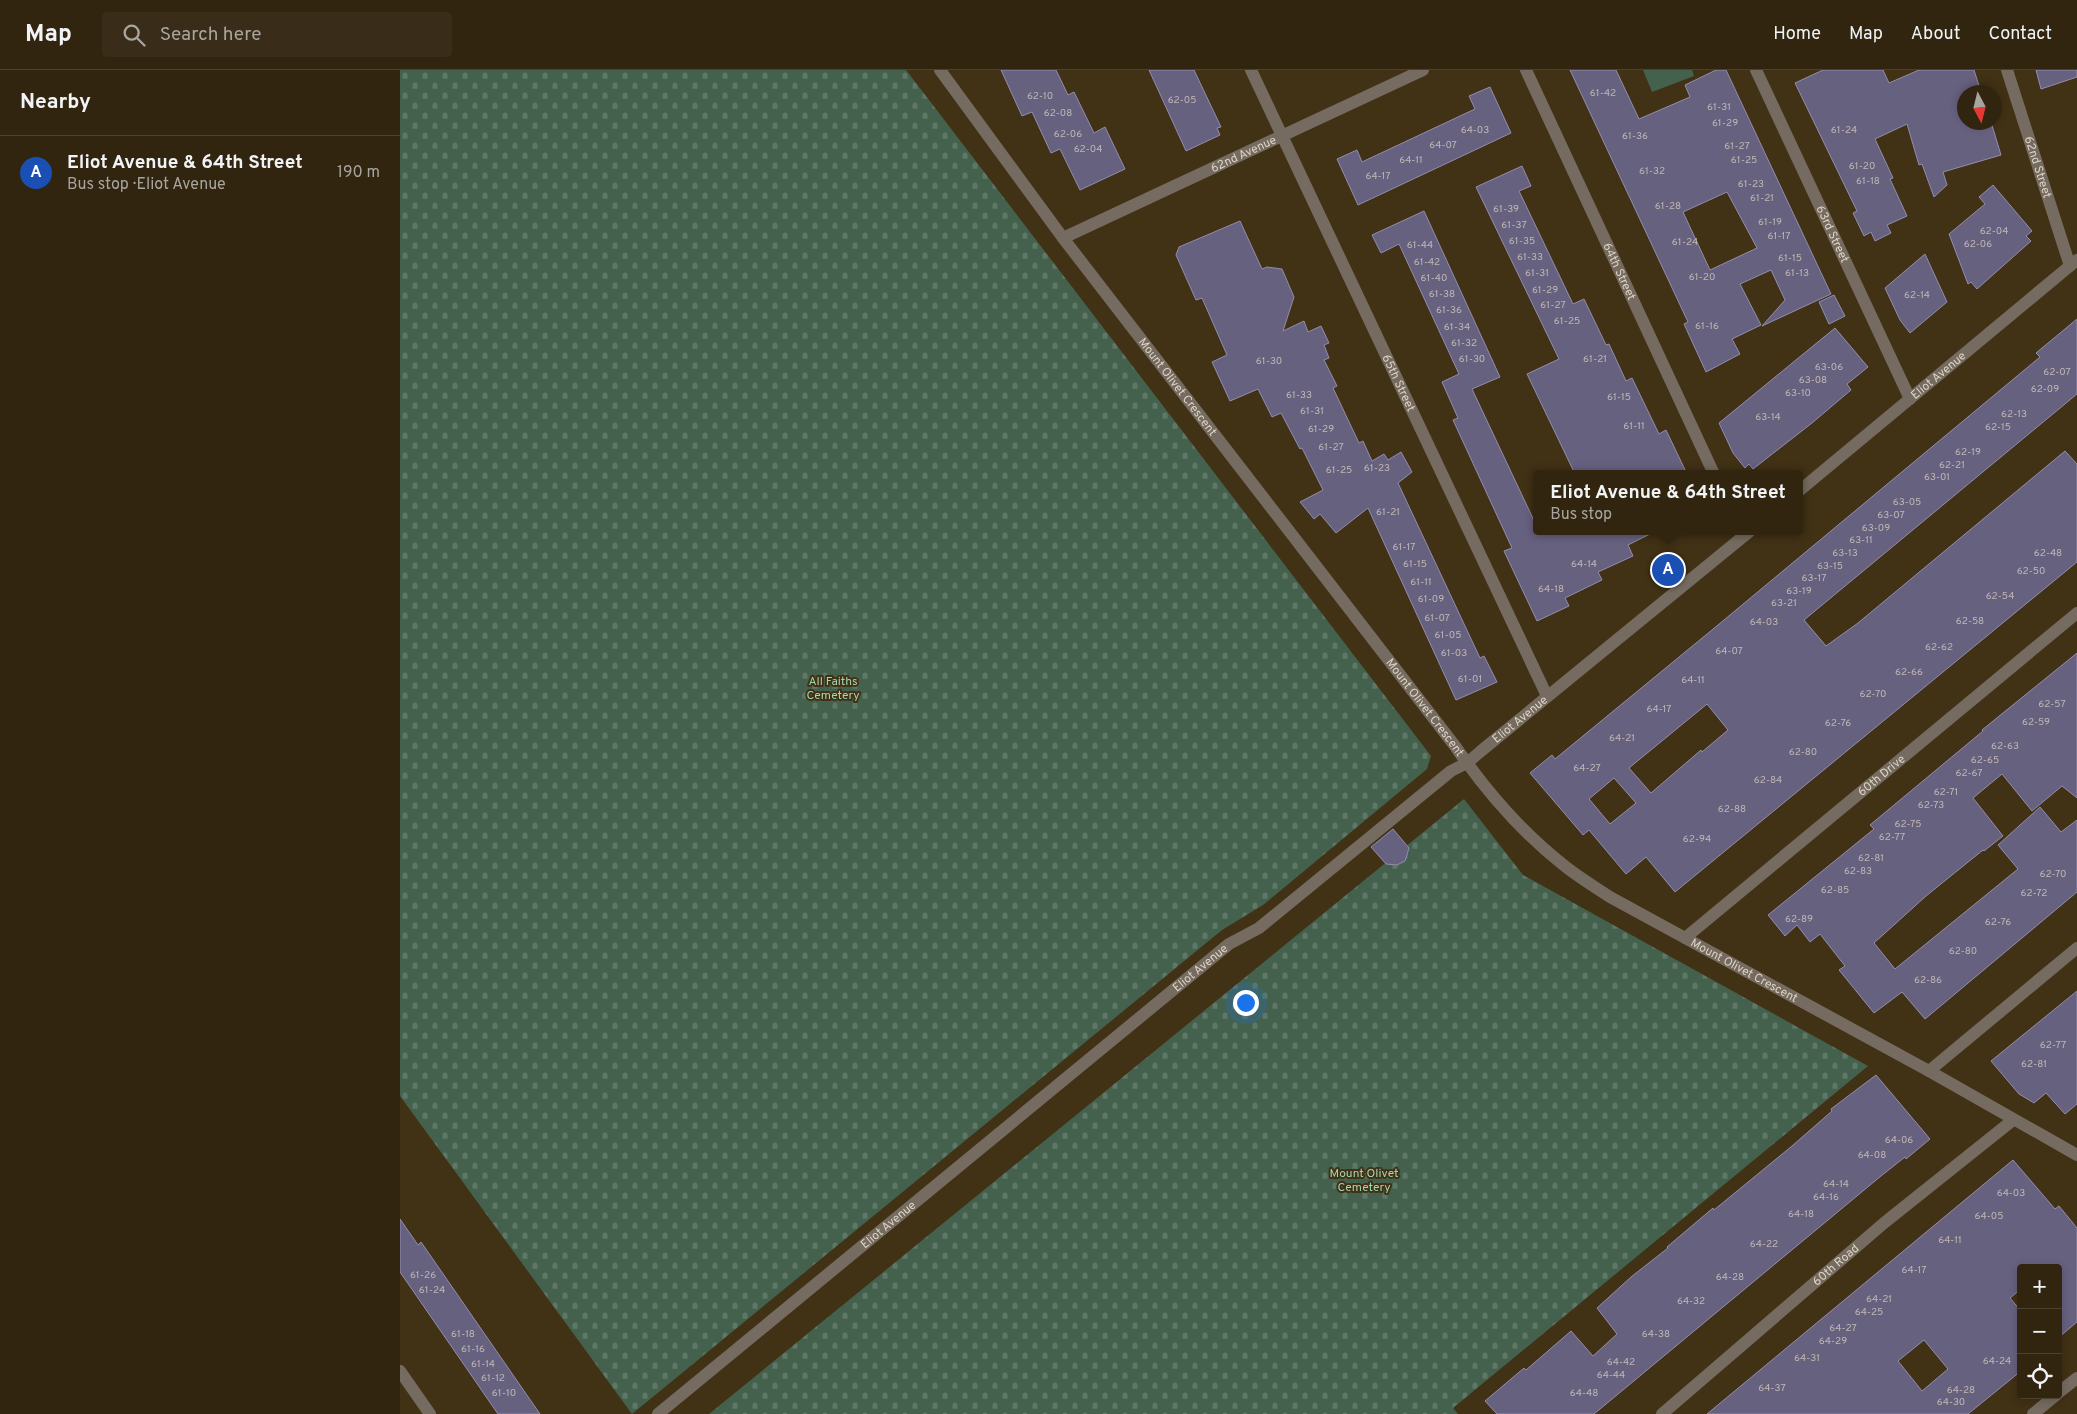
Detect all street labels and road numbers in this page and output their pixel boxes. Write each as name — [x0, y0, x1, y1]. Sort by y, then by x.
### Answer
street label: 62nd Avenue — [1208, 133, 1279, 177]
street label: 62nd Street — [2020, 134, 2055, 200]
street label: 63rd Street — [1812, 203, 1852, 266]
street label: 64th Street — [1599, 240, 1639, 303]
street label: Mount Olivet Crescent — [1134, 335, 1220, 440]
street label: Eliot Avenue — [1908, 349, 1970, 404]
street label: 65th Street — [1378, 352, 1418, 414]
street label: Mount Olivet Crescent — [1381, 656, 1467, 760]
street label: Eliot Avenue — [1489, 693, 1551, 747]
street label: 60th Drive — [1855, 752, 1909, 800]
street label: Mount Olivet Crescent — [1687, 935, 1800, 1007]
street label: Eliot Avenue — [1170, 941, 1232, 996]
street label: Eliot Avenue — [858, 1198, 920, 1253]
street label: 60th Road — [1810, 1241, 1863, 1290]

